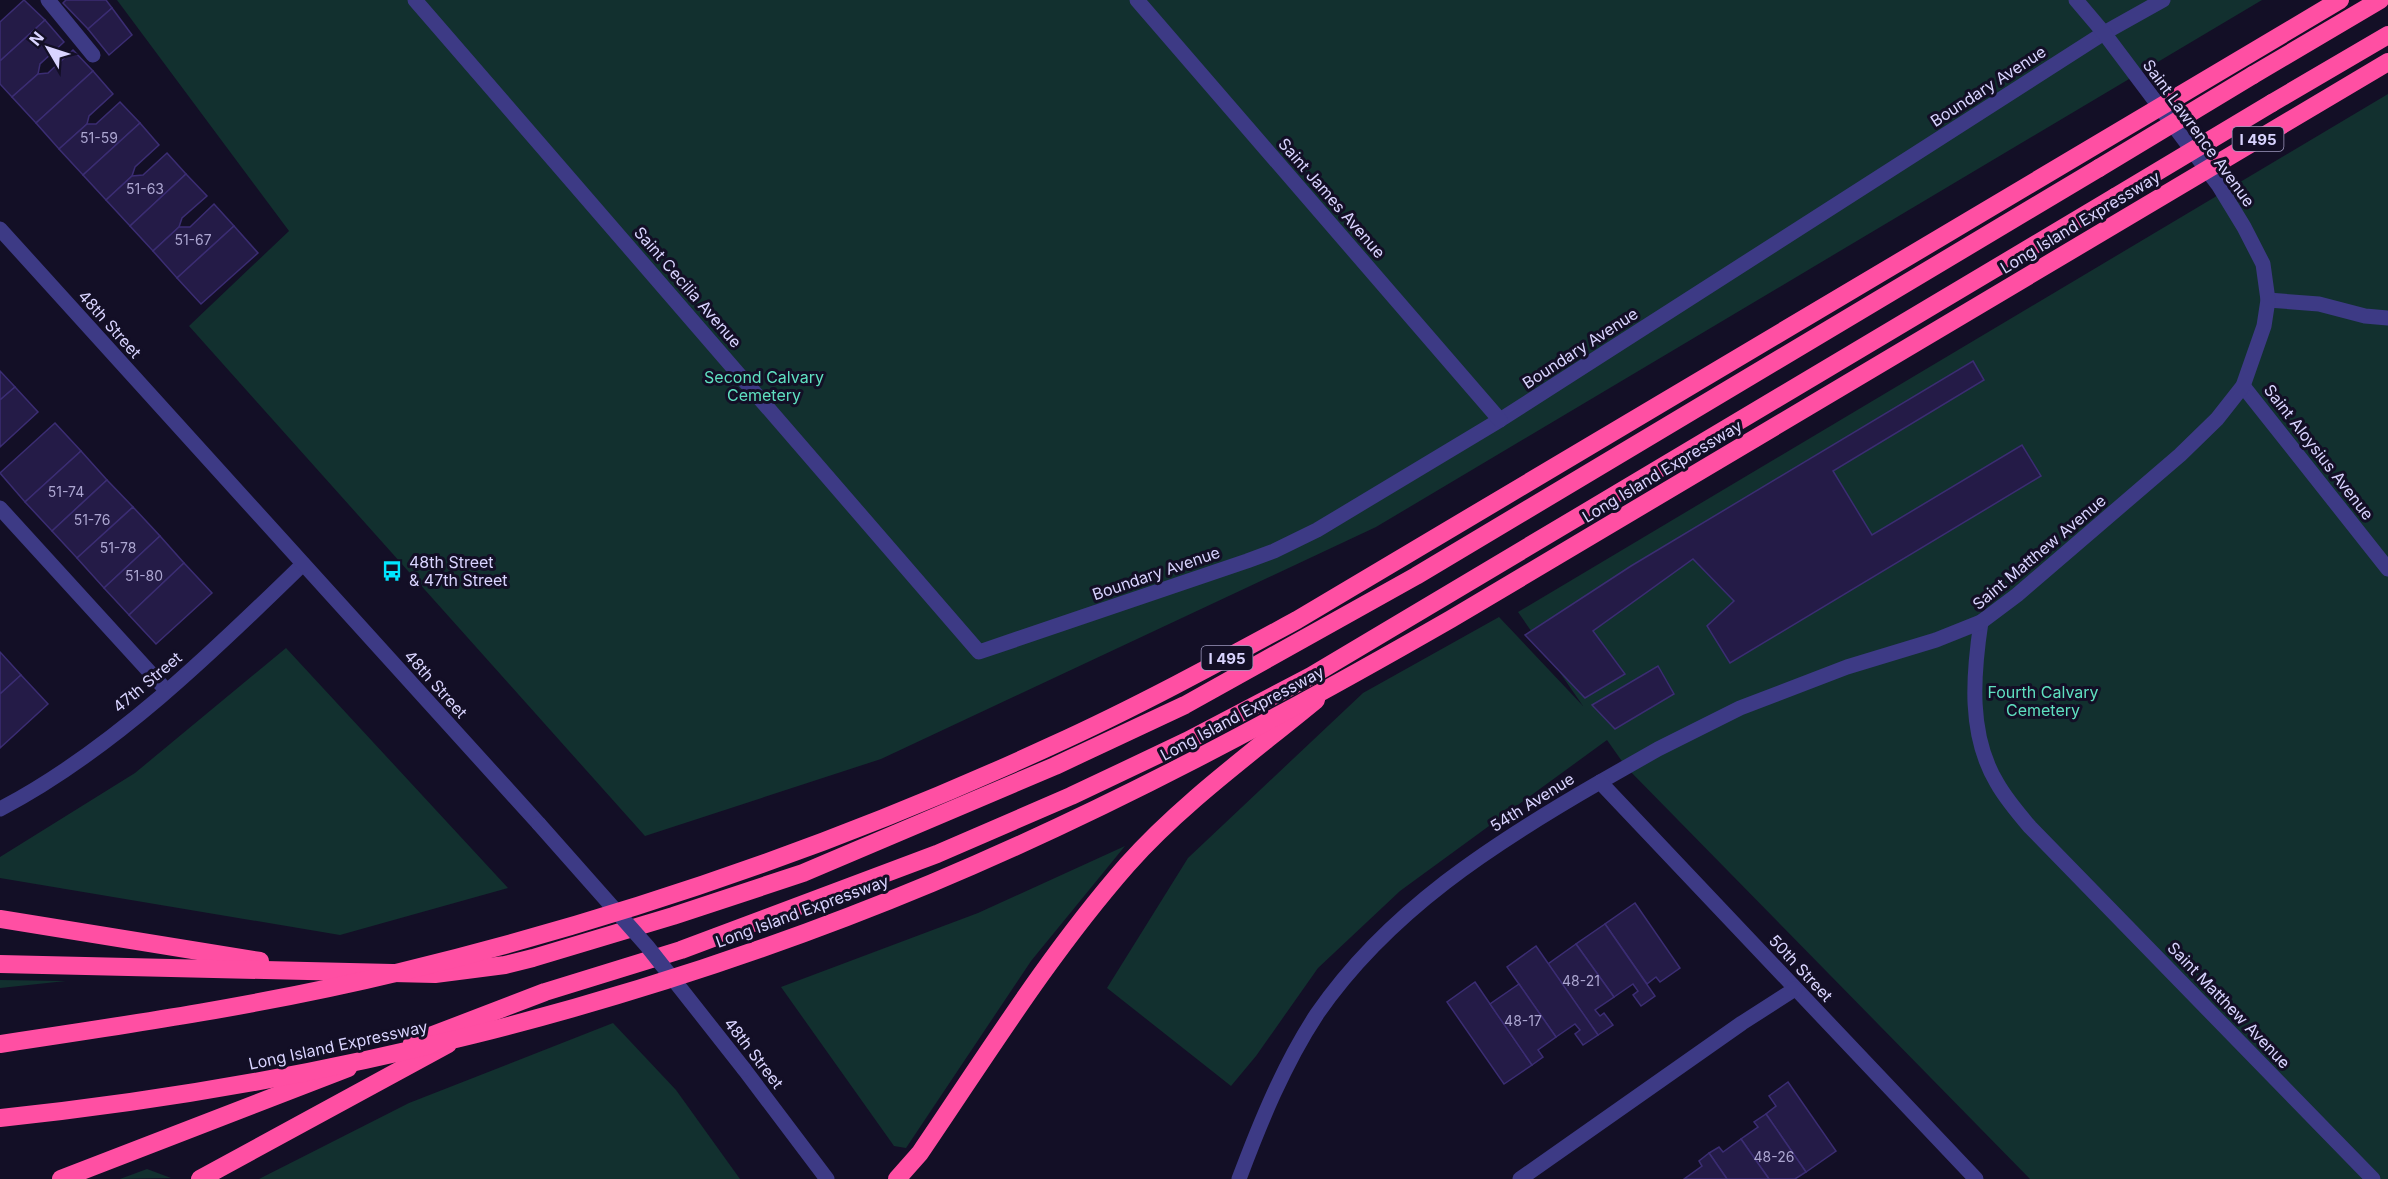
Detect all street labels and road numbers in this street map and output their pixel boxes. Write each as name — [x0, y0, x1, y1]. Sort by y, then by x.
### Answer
street label: Boundary Avenue — [1926, 41, 2050, 131]
street label: Saint Lawrence Avenue — [2139, 55, 2259, 211]
road number: I 495 — [2232, 127, 2284, 151]
street label: Saint James Avenue — [1274, 134, 1390, 262]
street label: Long Island Expressway — [1997, 166, 2163, 278]
street label: Saint Cecilia Avenue — [630, 222, 746, 352]
street label: 48th Street — [74, 286, 146, 362]
street label: Boundary Avenue — [1518, 303, 1642, 393]
street label: Saint Aloysius Avenue — [2260, 380, 2378, 524]
street label: Long Island Expressway — [1579, 415, 1745, 527]
street label: Saint Matthew Avenue — [1968, 490, 2110, 614]
street label: Boundary Avenue — [1090, 542, 1222, 604]
street label: 48th Street — [400, 646, 472, 722]
road number: I 495 — [1202, 646, 1252, 670]
street label: 47th Street — [108, 647, 186, 717]
street label: Long Island Expressway — [1157, 661, 1327, 765]
street label: 54th Avenue — [1486, 768, 1578, 836]
street label: Long Island Expressway — [713, 870, 891, 952]
street label: 50th Street — [1765, 930, 1837, 1006]
street label: Saint Matthew Avenue — [2163, 938, 2295, 1072]
street label: 48th Street — [720, 1014, 788, 1092]
street label: Long Island Expressway — [247, 1016, 429, 1074]

